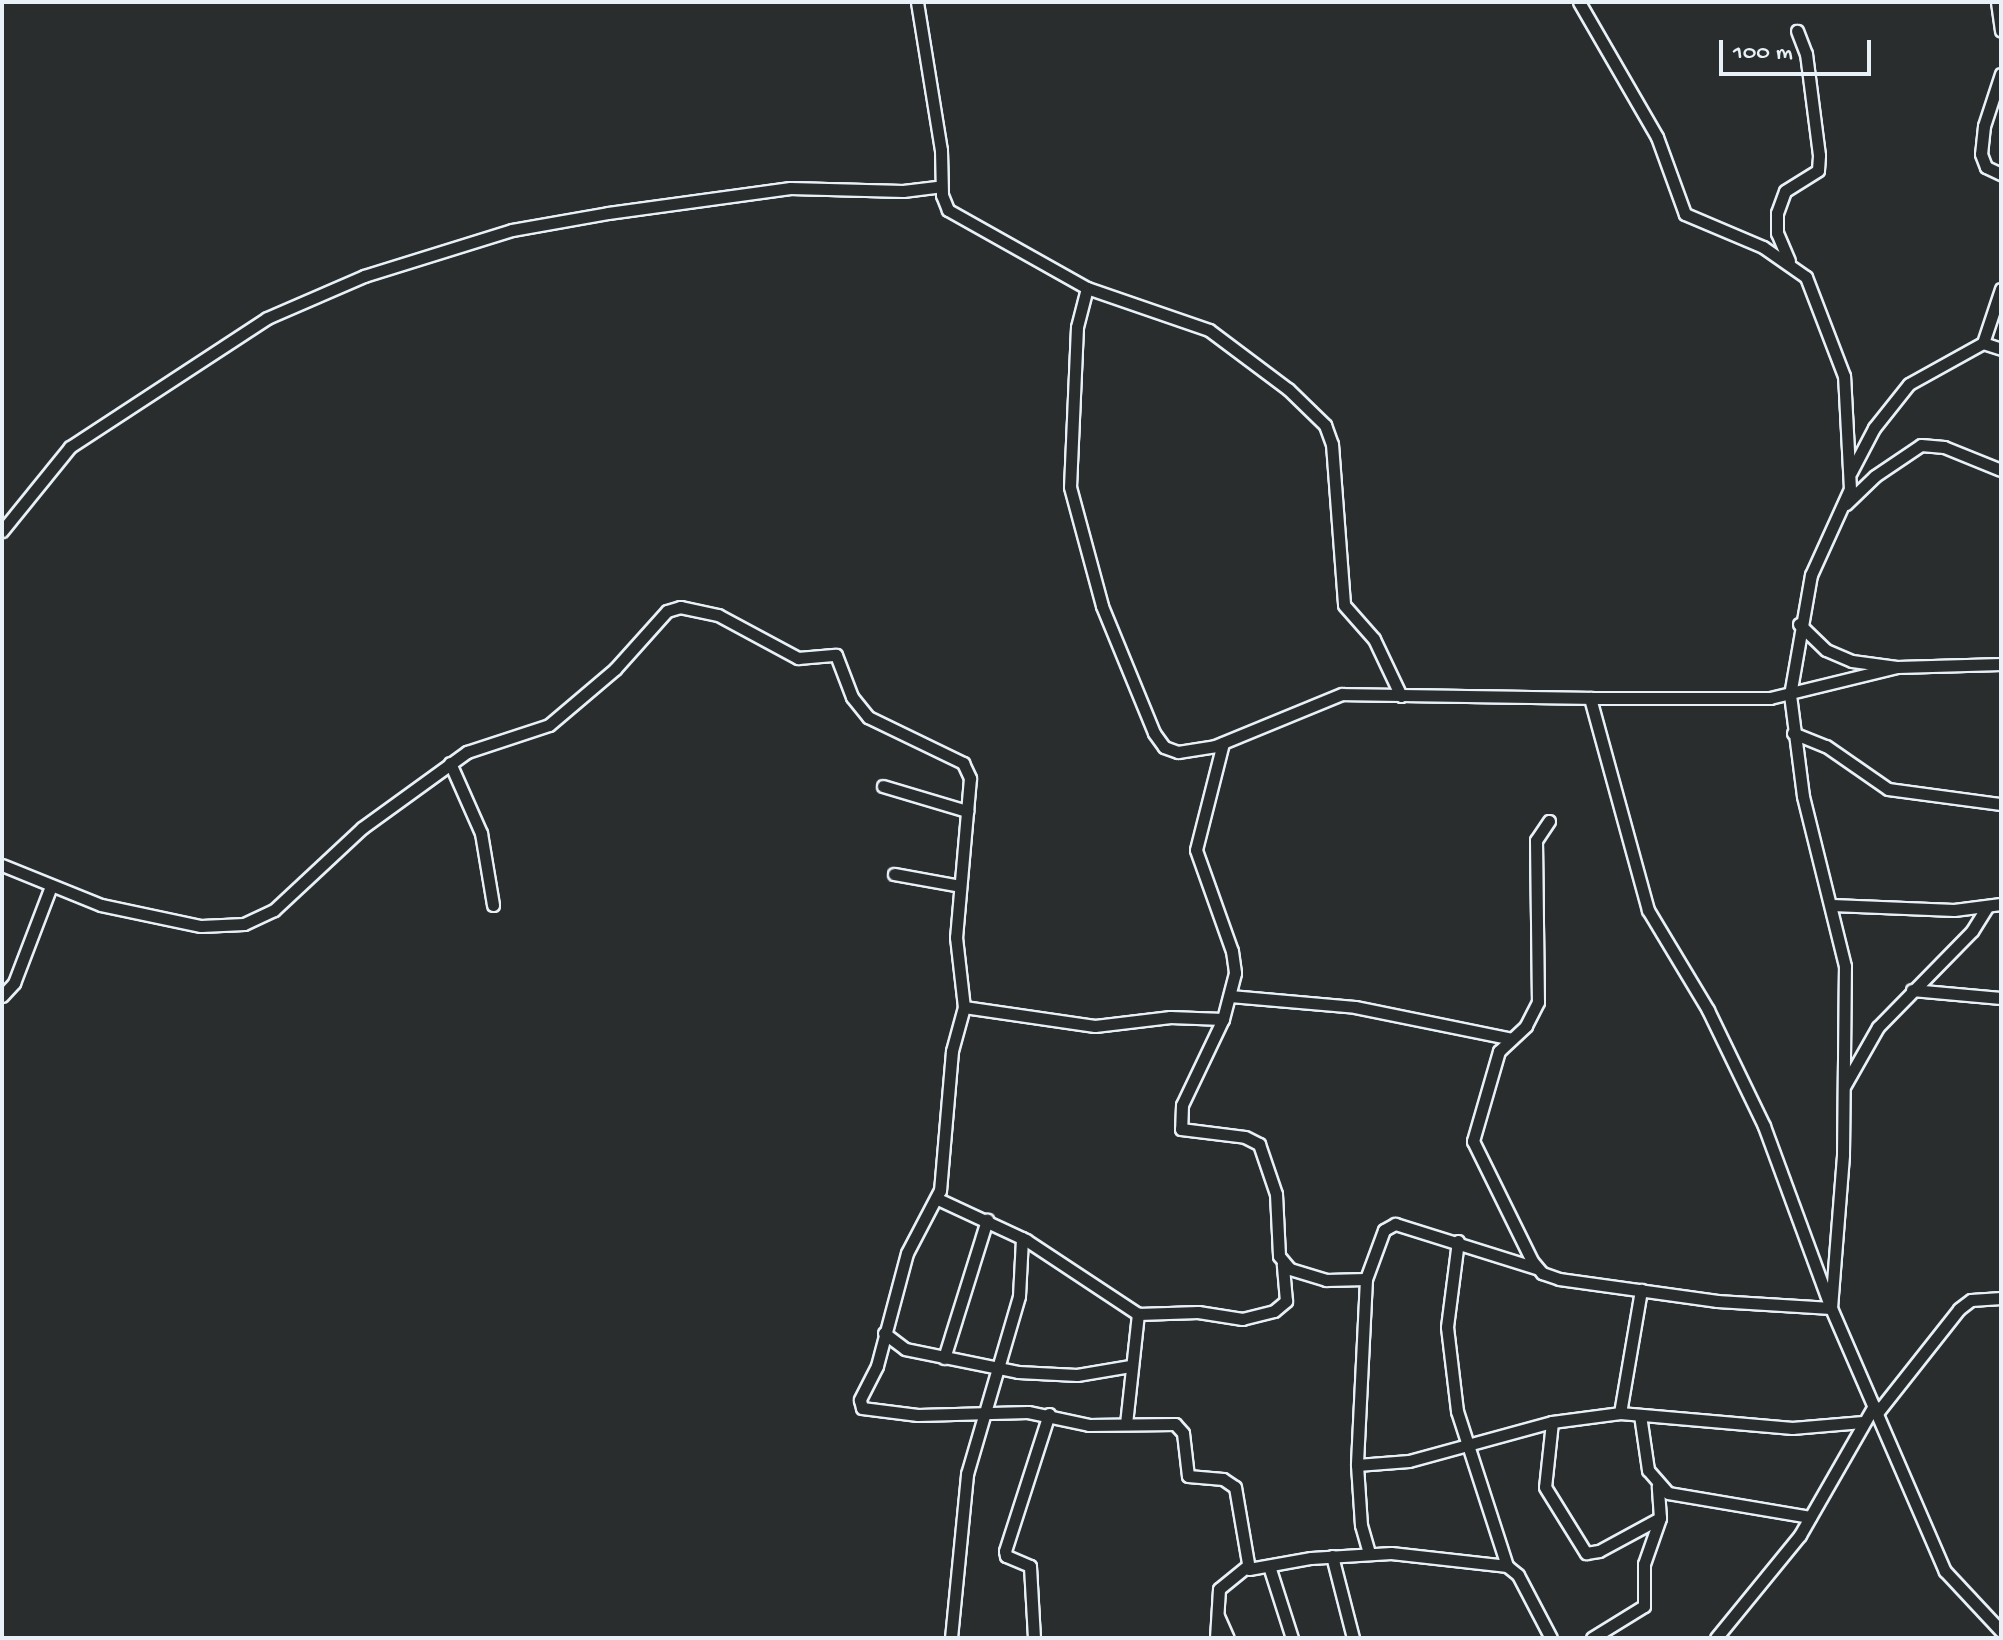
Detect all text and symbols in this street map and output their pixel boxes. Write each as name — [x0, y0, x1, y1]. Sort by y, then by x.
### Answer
scale bar — [1723, 24, 1875, 74]
text: 100 m — [1733, 39, 1793, 68]

